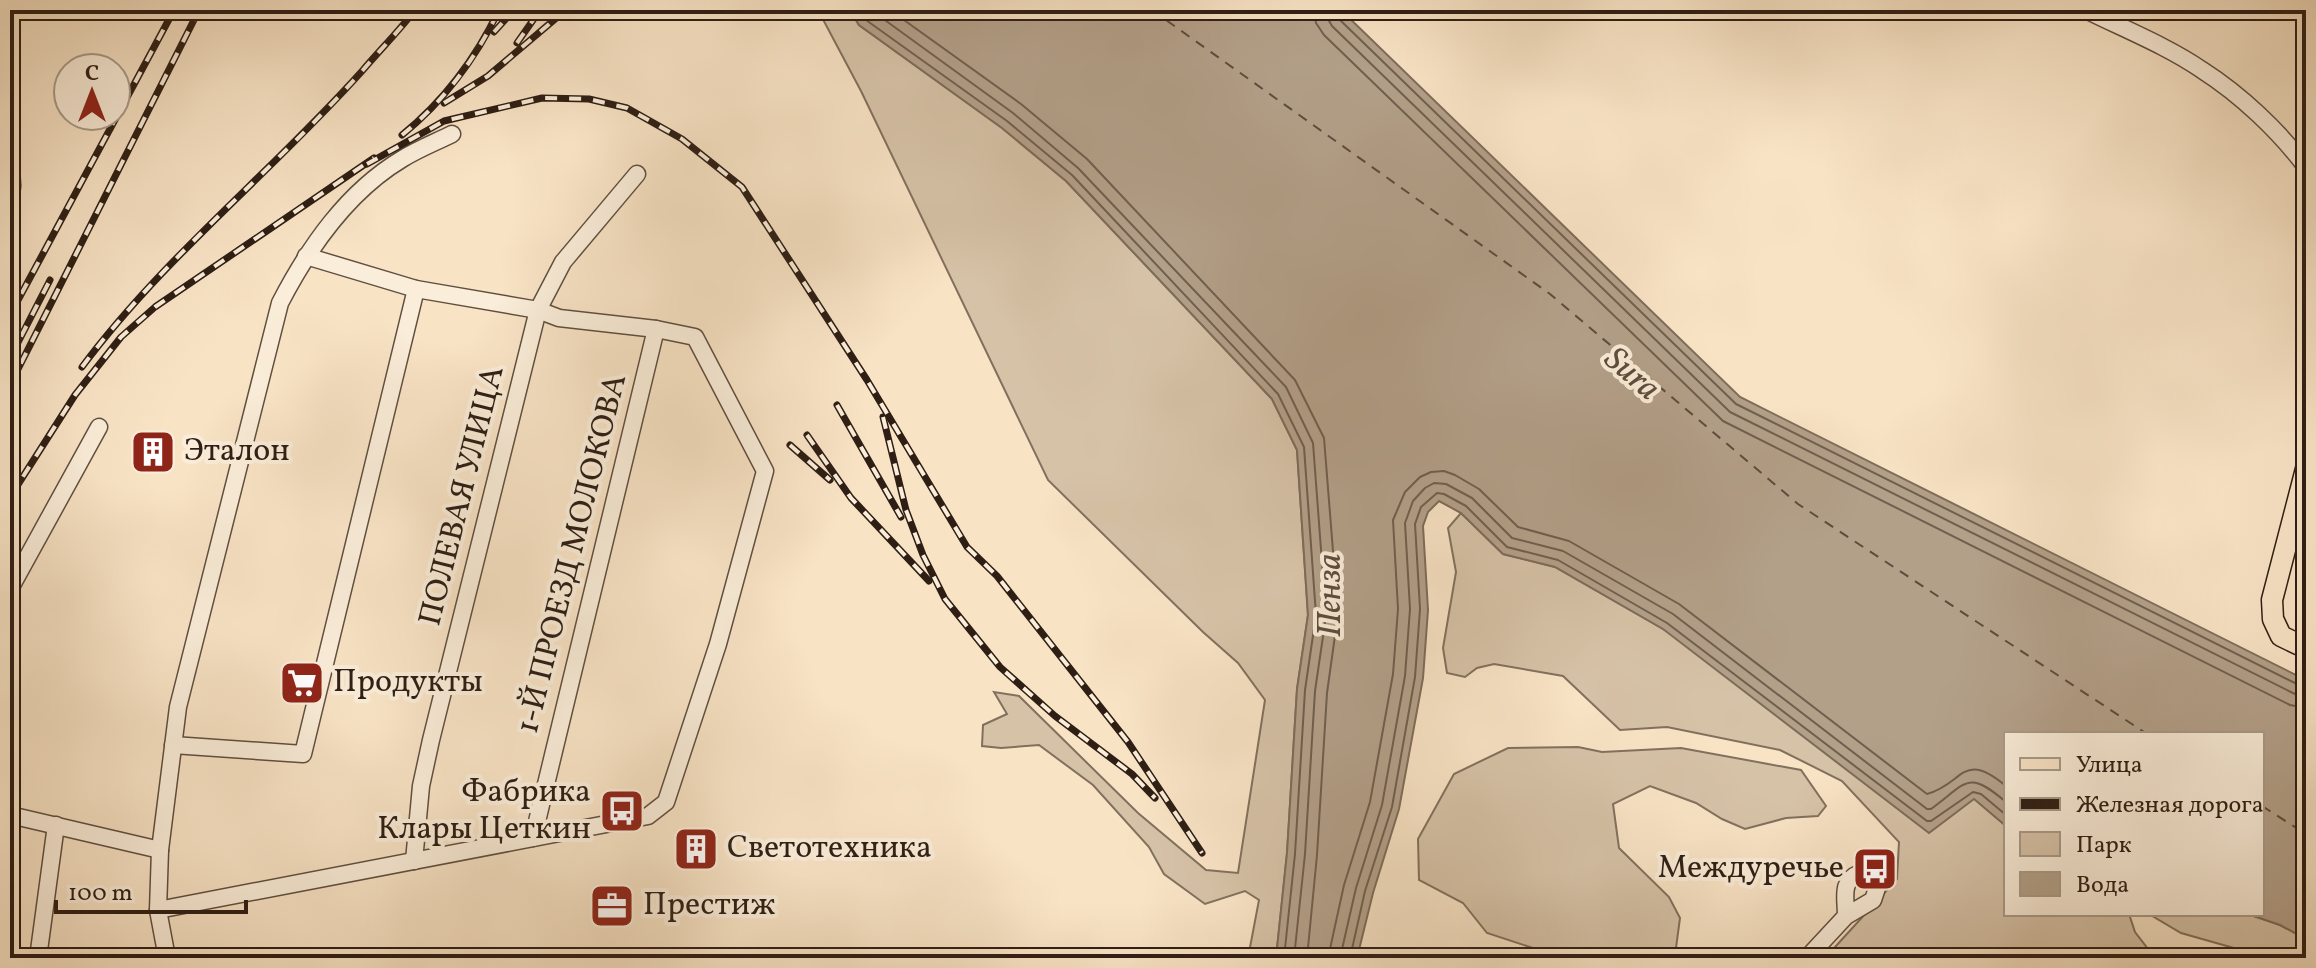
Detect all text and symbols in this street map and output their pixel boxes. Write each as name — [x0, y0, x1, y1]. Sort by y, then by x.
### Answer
north arrow — [52, 52, 132, 132]
text: С — [85, 59, 99, 90]
water label: Sura — [1593, 337, 1669, 413]
street label: ПОЛЕВАЯ УЛИЦА — [409, 361, 517, 631]
street label: 1-Й ПРОЕЗД МОЛОКОВА — [507, 370, 639, 738]
building icon: Эталон — [129, 428, 177, 476]
place label: Эталон — [184, 430, 290, 474]
water label: Пенза — [1308, 553, 1355, 637]
supermarket icon: Продукты — [278, 659, 326, 707]
place label: Продукты — [333, 661, 483, 705]
legend — [2004, 732, 2264, 916]
text: Улица — [2076, 749, 2143, 783]
place label: Фабрика Клары Цеткин — [377, 771, 591, 852]
bus stop icon: Фабрика Клары Цеткин — [598, 787, 646, 835]
text: Железная дорога — [2076, 789, 2264, 823]
building icon: Светотехника — [672, 825, 720, 873]
place label: Светотехника — [727, 827, 932, 871]
text: Парк — [2076, 829, 2132, 863]
bus stop icon: Междуречье — [1851, 845, 1899, 893]
place label: Междуречье — [1658, 847, 1844, 891]
scale bar — [56, 864, 246, 914]
text: Вода — [2076, 869, 2129, 903]
text: 100 m — [68, 877, 133, 911]
office icon: Престиж — [588, 882, 636, 930]
place label: Престиж — [643, 884, 776, 928]

